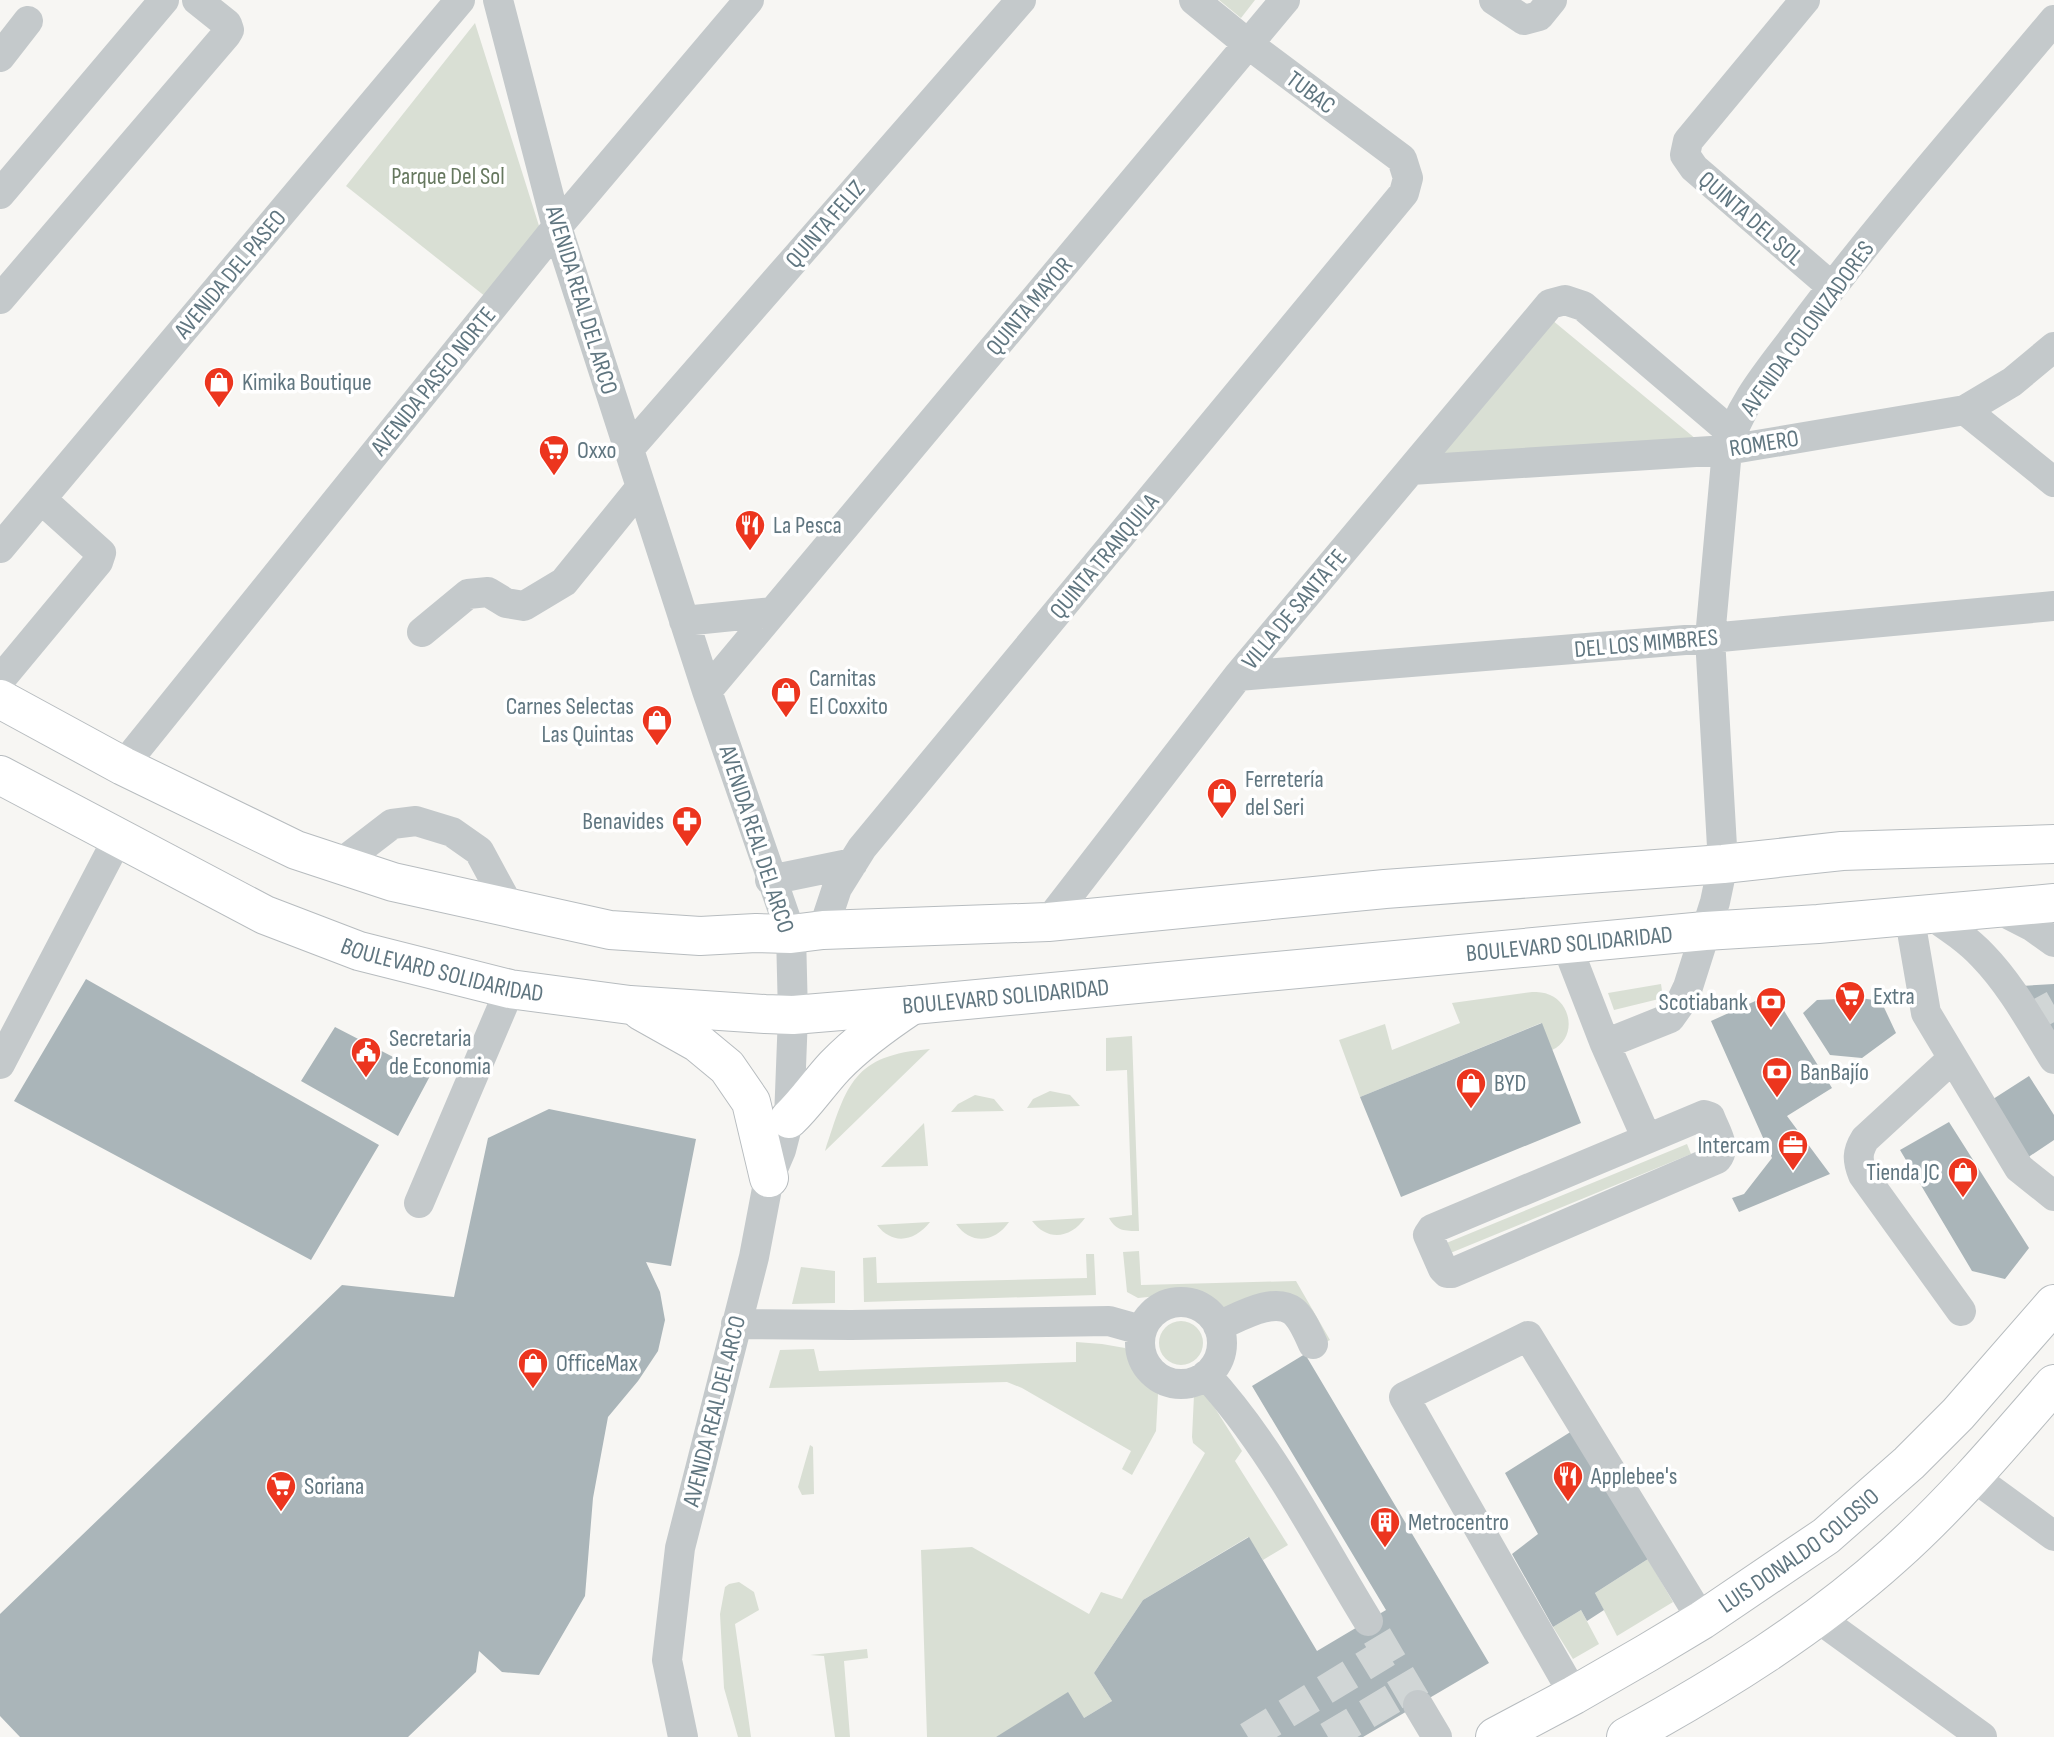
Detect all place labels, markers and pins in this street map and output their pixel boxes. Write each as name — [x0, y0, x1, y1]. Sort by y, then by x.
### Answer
shop icon: Kimika Boutique — [202, 365, 236, 409]
place label: Kimika Boutique — [242, 368, 372, 397]
supermarket icon: Oxxo — [537, 433, 571, 477]
place label: Oxxo — [577, 436, 616, 465]
restaurant icon: La Pesca — [733, 508, 767, 552]
place label: La Pesca — [773, 511, 842, 540]
place label: Carnitas El Coxxito — [809, 664, 888, 721]
shop icon: Carnitas El Coxxito — [769, 675, 803, 719]
place label: Carnes Selectas Las Quintas — [506, 692, 634, 749]
shop icon: Carnes Selectas Las Quintas — [640, 703, 674, 747]
place label: Ferretería del Seri — [1245, 765, 1324, 822]
shop icon: Ferretería del Seri — [1205, 776, 1239, 820]
pharmacy icon: Benavides — [670, 804, 704, 848]
place label: Benavides — [582, 807, 664, 836]
supermarket icon: Extra — [1833, 979, 1867, 1023]
place label: Extra — [1873, 982, 1915, 1011]
bank icon: Scotiabank — [1754, 985, 1788, 1029]
place label: Scotiabank — [1659, 988, 1748, 1017]
place label: Secretaria de Economia — [389, 1024, 491, 1081]
public building icon: Secretaria de Economia — [349, 1035, 383, 1079]
bank icon: BanBajío — [1760, 1055, 1794, 1099]
place label: BanBajío — [1800, 1058, 1869, 1087]
shop icon: BYD — [1454, 1066, 1488, 1110]
place label: BYD — [1494, 1069, 1526, 1098]
office icon: Intercam — [1776, 1128, 1810, 1172]
place label: Intercam — [1697, 1131, 1770, 1160]
shop icon: Tienda JC — [1946, 1155, 1980, 1199]
place label: Tienda JC — [1866, 1158, 1940, 1187]
shop icon: OfficeMax — [516, 1346, 550, 1390]
place label: OfficeMax — [556, 1349, 638, 1378]
restaurant icon: Applebee's — [1551, 1459, 1585, 1503]
place label: Applebee's — [1590, 1462, 1677, 1491]
supermarket icon: Soriana — [264, 1469, 298, 1513]
place label: Soriana — [304, 1472, 364, 1501]
building icon: Metrocentro — [1368, 1505, 1402, 1549]
place label: Metrocentro — [1408, 1508, 1509, 1537]

